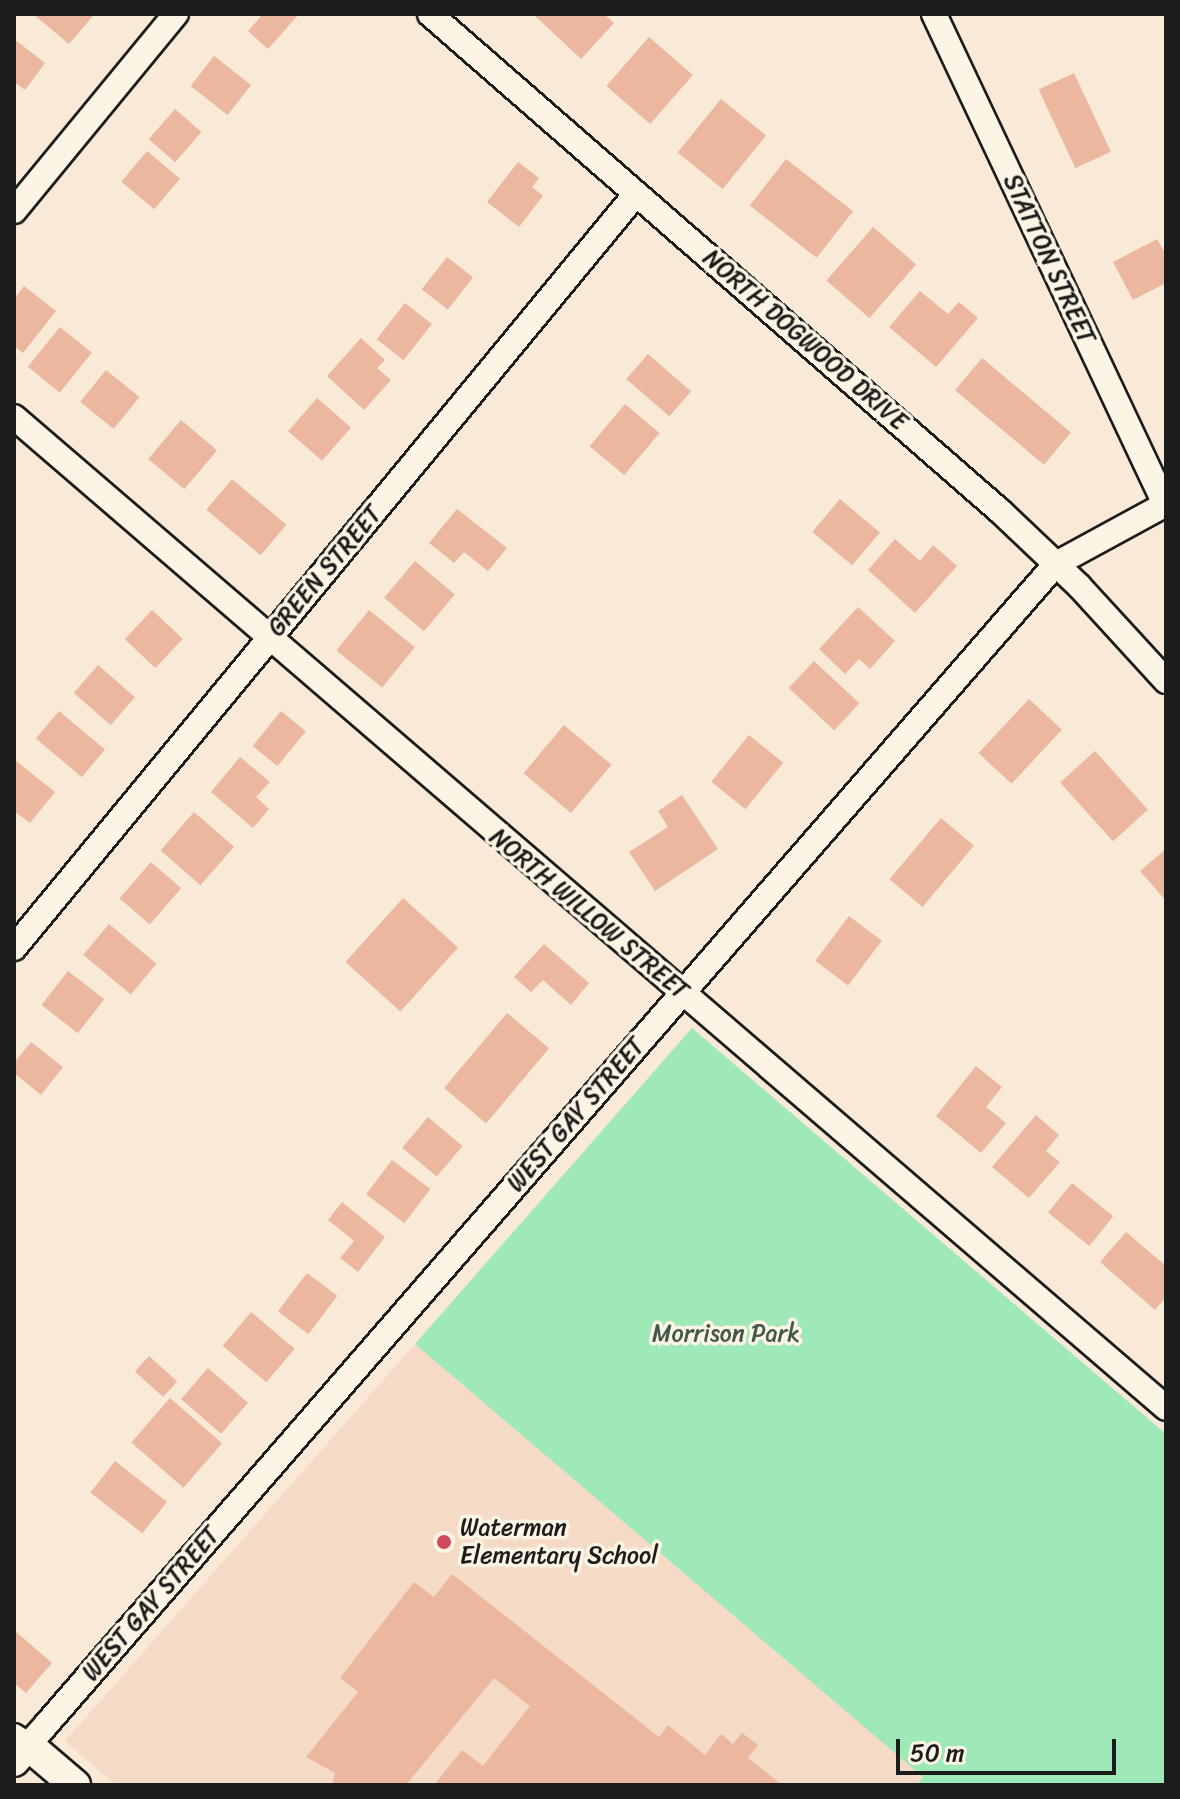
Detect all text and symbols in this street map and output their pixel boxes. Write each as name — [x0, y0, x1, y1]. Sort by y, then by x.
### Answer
street label: STATTON STREET — [996, 168, 1102, 350]
street label: NORTH DOGWOOD DRIVE — [696, 243, 914, 437]
street label: GREEN STREET — [262, 500, 388, 642]
street label: NORTH WILLOW STREET — [482, 821, 696, 1007]
street label: WEST GAY STREET — [500, 1031, 652, 1199]
park label: Morrison Park — [652, 1320, 800, 1348]
place label: Waterman Elementary School — [460, 1514, 658, 1570]
street label: WEST GAY STREET — [75, 1520, 227, 1688]
marker: Waterman Elementary School — [435, 1533, 453, 1551]
scale bar — [900, 1723, 1120, 1773]
text: 50 m — [910, 1732, 965, 1774]

